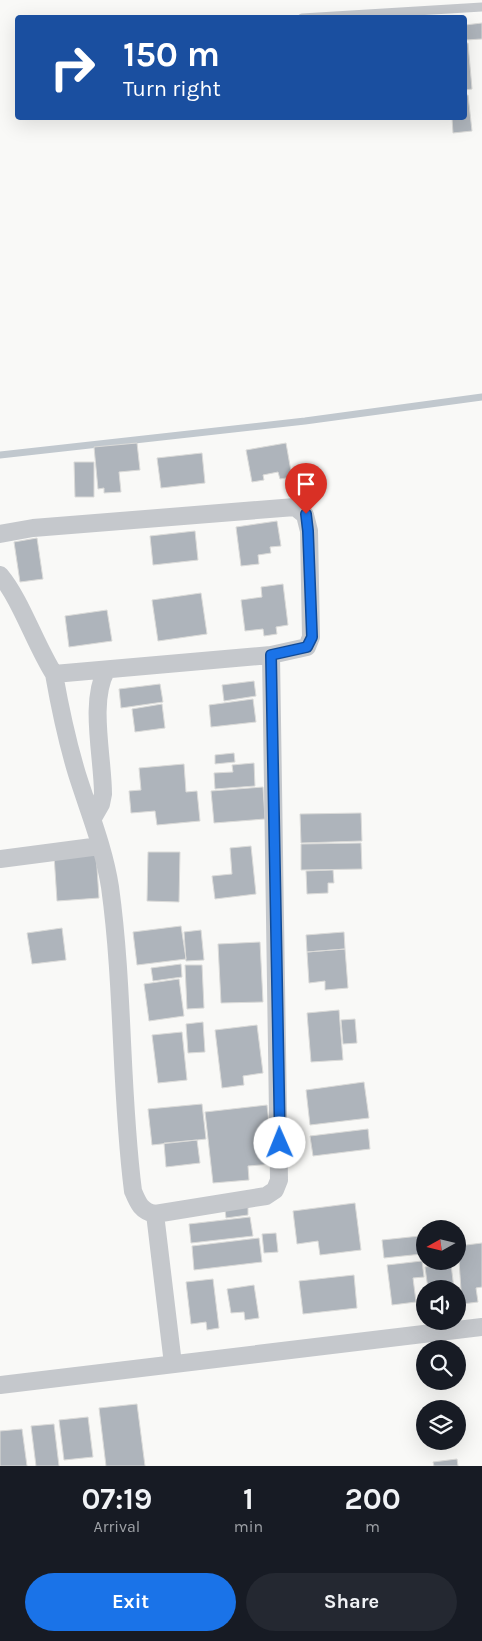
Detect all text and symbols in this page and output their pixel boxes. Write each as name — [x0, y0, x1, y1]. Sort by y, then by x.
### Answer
text: 150 m — [123, 34, 220, 75]
icon: right — [40, 35, 105, 100]
text: Turn right — [123, 76, 221, 102]
pin — [285, 463, 327, 514]
icon: arrive — [292, 470, 320, 498]
position arrow — [253, 1116, 305, 1168]
north arrow — [416, 1220, 466, 1270]
map controls — [416, 1220, 466, 1450]
button: sound — [416, 1280, 466, 1330]
button: search — [416, 1340, 466, 1390]
button: layers — [416, 1400, 466, 1450]
text: 07:19 — [81, 1481, 152, 1517]
text: 1 — [243, 1481, 254, 1517]
text: 200 — [345, 1481, 401, 1517]
text: Arrival — [93, 1517, 140, 1536]
text: min — [234, 1517, 263, 1536]
text: m — [365, 1517, 380, 1536]
button: Exit — [25, 1573, 236, 1631]
button: Share — [246, 1573, 457, 1631]

